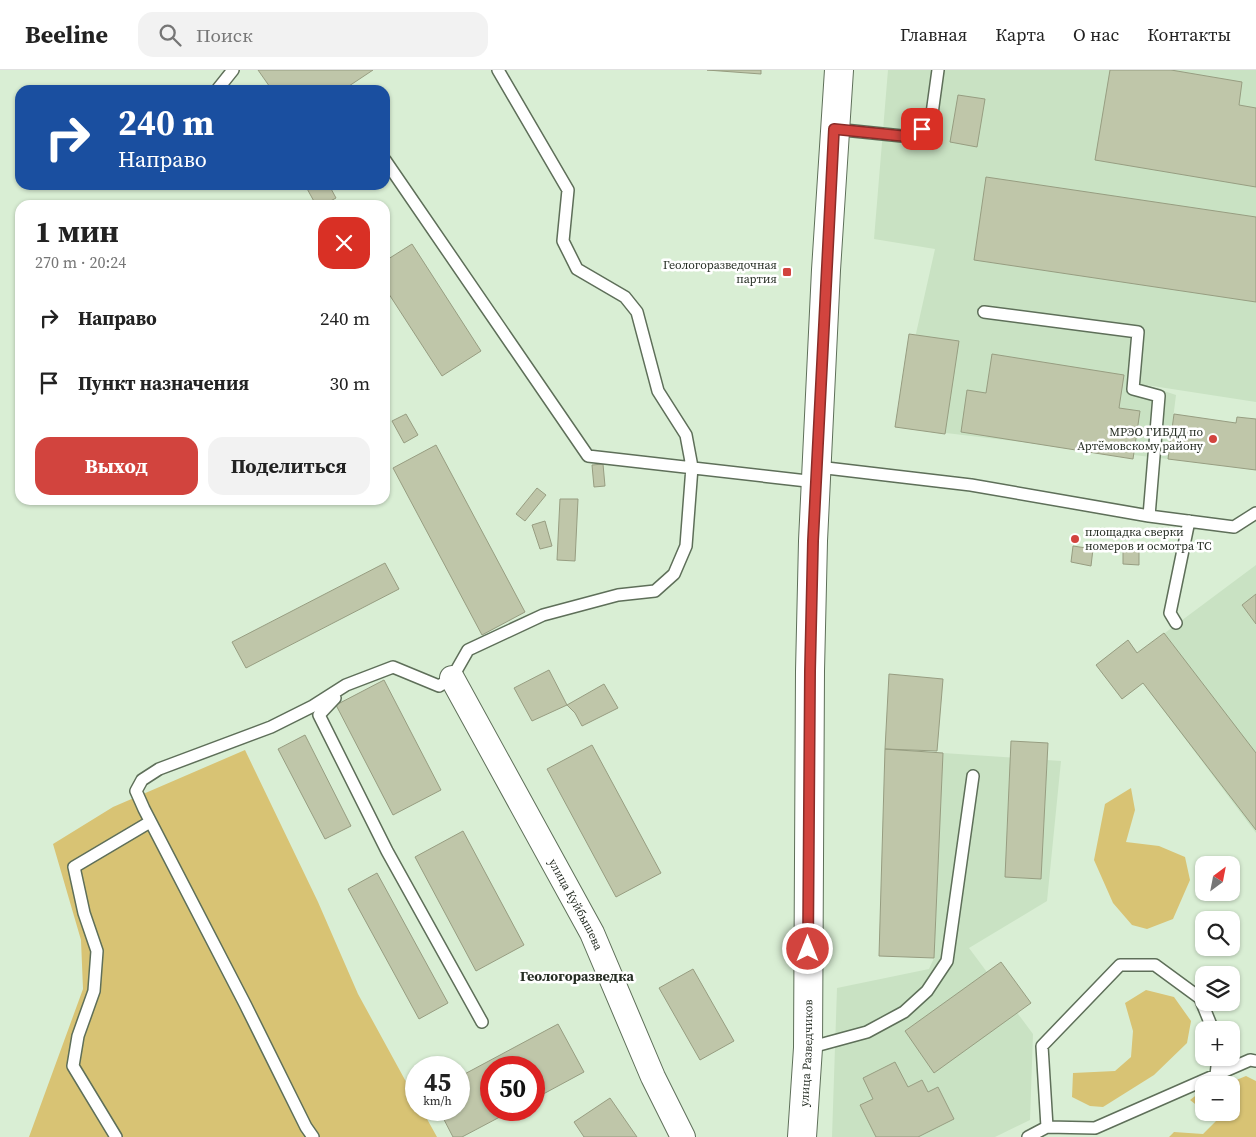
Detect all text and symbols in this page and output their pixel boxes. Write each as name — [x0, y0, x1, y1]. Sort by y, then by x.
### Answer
search box — [138, 12, 488, 57]
text: Beeline — [25, 18, 108, 51]
icon: search — [156, 21, 184, 49]
text: Поиск — [196, 22, 253, 48]
text: Главная — [900, 22, 967, 47]
text: Карта — [995, 22, 1045, 47]
text: О нас — [1073, 22, 1119, 47]
text: Контакты — [1147, 22, 1231, 47]
text: 240 m — [118, 99, 214, 147]
icon: right — [35, 105, 100, 170]
pin — [901, 108, 943, 150]
icon: arrive — [908, 115, 936, 143]
text: Направо — [118, 144, 207, 174]
text: 1 мин — [35, 211, 119, 252]
button: close — [318, 217, 370, 269]
text: 270 m · 20:24 — [35, 251, 126, 273]
place label: Геологоразведочная партия — [663, 257, 777, 287]
marker: Геологоразведочная партия — [781, 266, 793, 278]
icon: right — [35, 304, 63, 332]
text: Направо — [78, 305, 157, 331]
text: 240 m — [320, 305, 370, 331]
icon: arrive — [35, 369, 63, 397]
text: Пункт назначения — [78, 370, 249, 396]
text: 30 m — [329, 370, 370, 396]
place label: МРЭО ГИБДД по Артёмовскому району — [1077, 424, 1204, 454]
marker: МРЭО ГИБДД по Артёмовскому району — [1207, 433, 1219, 445]
button: Выход — [35, 437, 198, 495]
button: Поделиться — [208, 437, 370, 495]
place label: площадка сверки номеров и осмотра ТС — [1085, 524, 1212, 554]
marker: площадка сверки номеров и осмотра ТС — [1069, 533, 1081, 545]
street label: улица Куйбышева — [545, 856, 607, 954]
north arrow — [1195, 856, 1240, 901]
map controls — [1195, 856, 1240, 1121]
button: search — [1195, 911, 1240, 956]
position arrow — [781, 922, 833, 974]
district label: Геологоразведка — [520, 966, 634, 986]
button: layers — [1195, 966, 1240, 1011]
street label: улица Разведчиков — [796, 999, 816, 1107]
button: + — [1195, 1021, 1240, 1066]
speed limit sign: 50 — [480, 1056, 545, 1121]
text: 45 — [424, 1065, 451, 1099]
button: − — [1195, 1076, 1240, 1121]
text: km/h — [423, 1093, 452, 1109]

